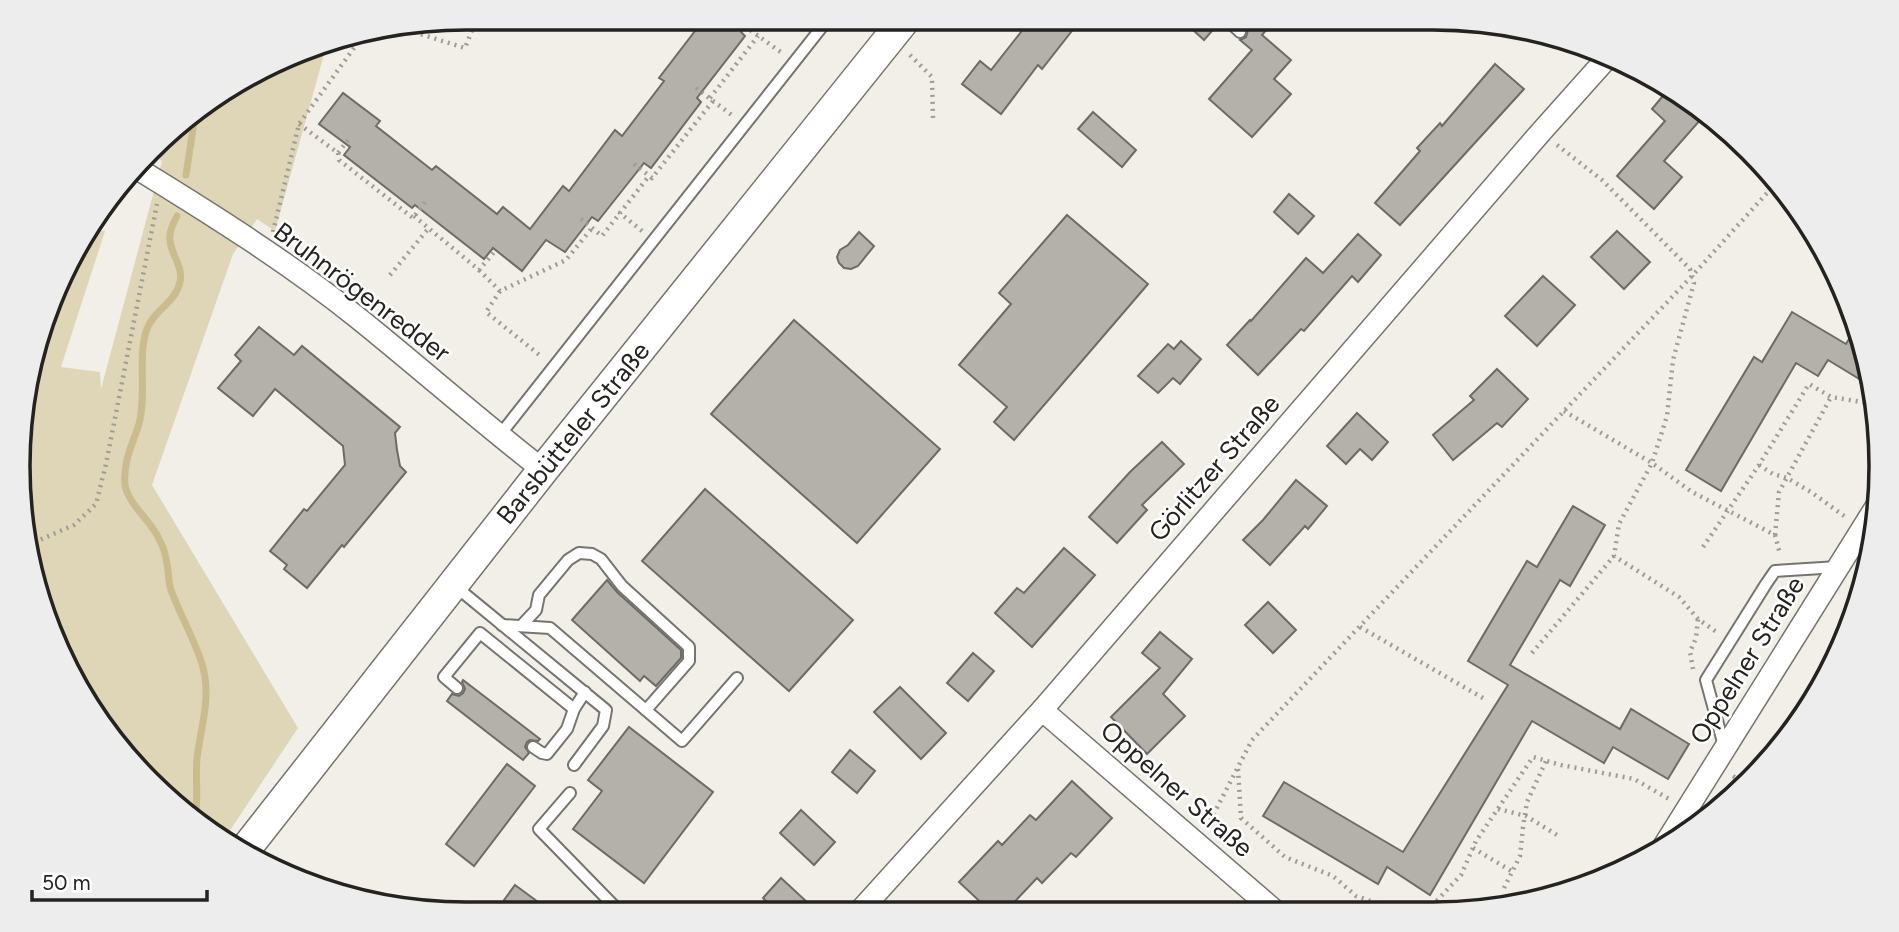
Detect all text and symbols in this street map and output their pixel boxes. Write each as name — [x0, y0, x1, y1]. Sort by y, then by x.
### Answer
street label: Bruhnrögenredder — [268, 215, 457, 369]
street label: Barsbütteler Straße — [490, 335, 656, 531]
street label: Görlitzer Straße — [1142, 388, 1286, 548]
street label: Oppelner Straße — [1683, 570, 1811, 750]
street label: Oppelner Straße — [1094, 714, 1260, 864]
scale bar — [32, 858, 206, 902]
text: 50 m — [42, 870, 91, 895]

